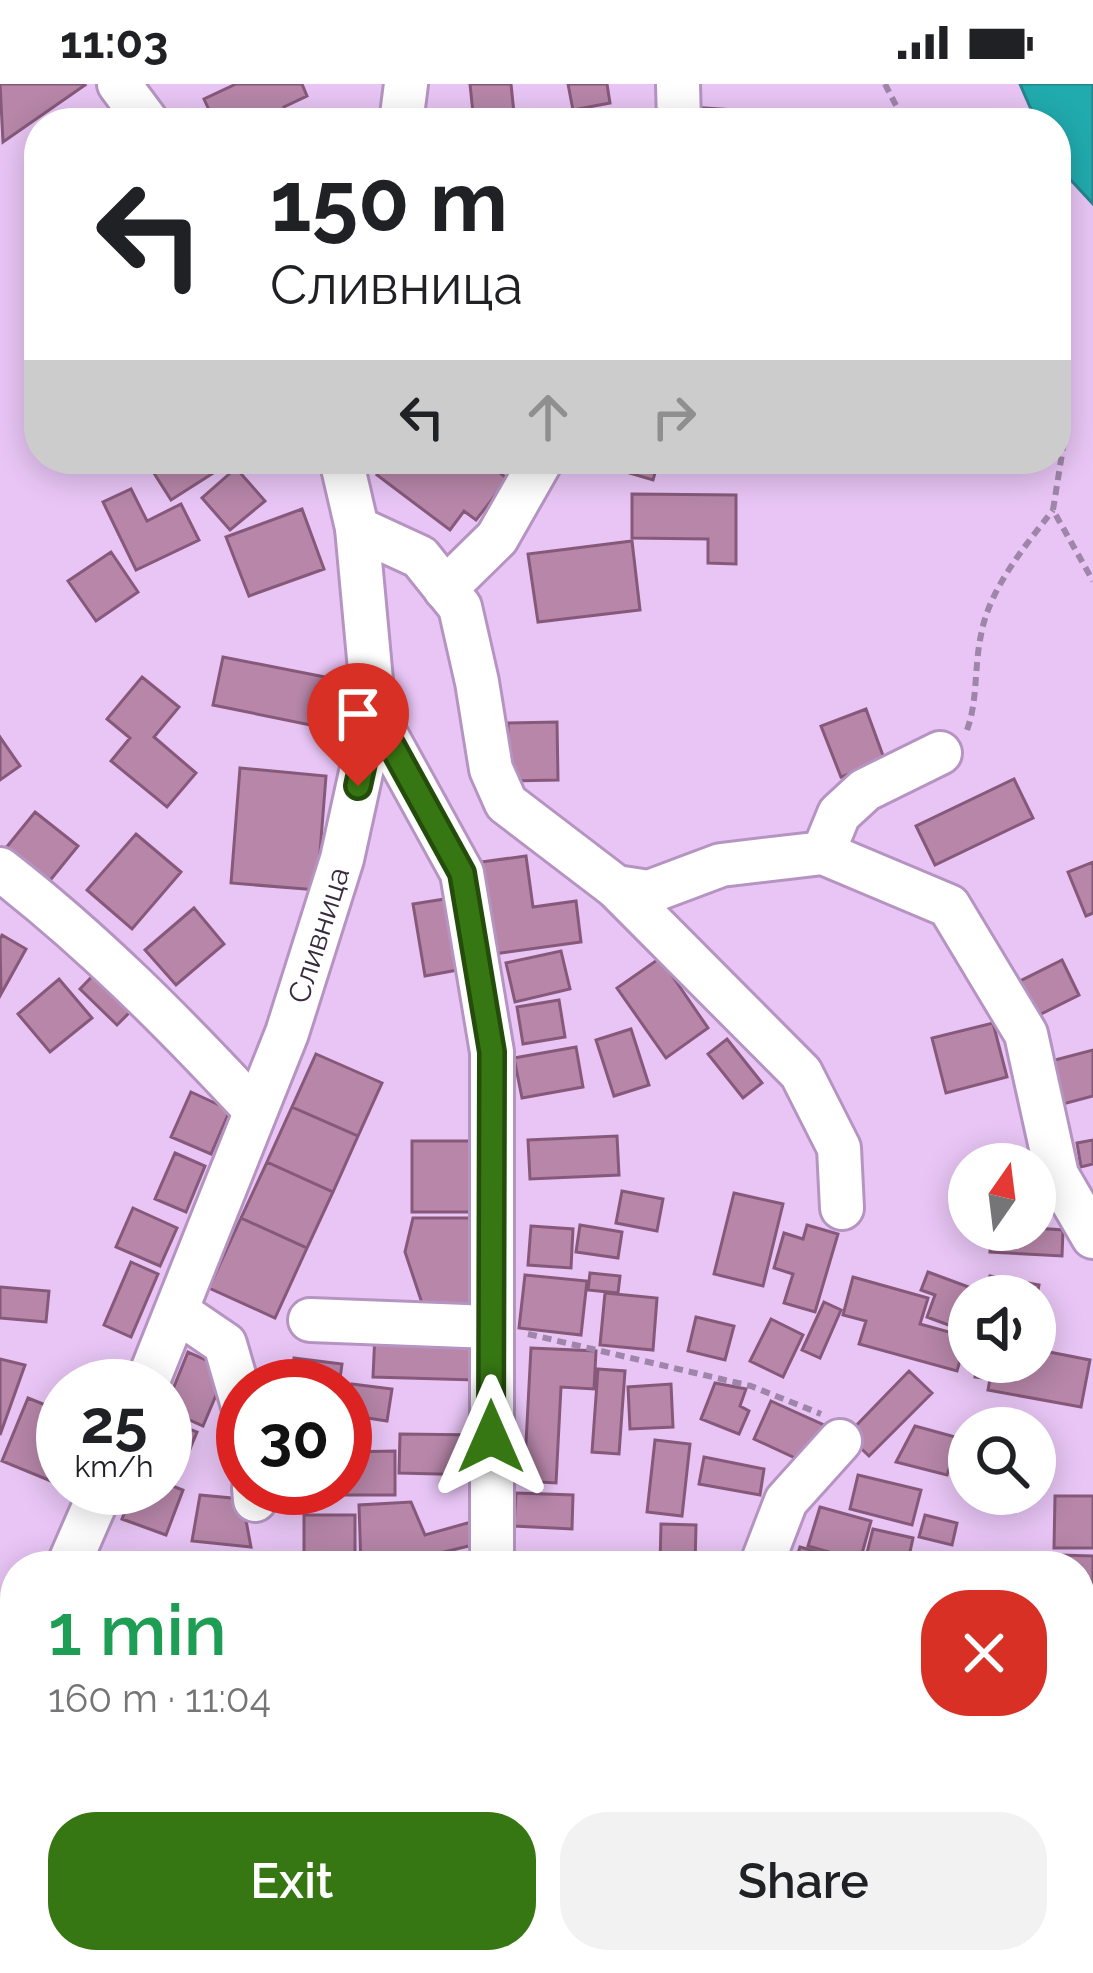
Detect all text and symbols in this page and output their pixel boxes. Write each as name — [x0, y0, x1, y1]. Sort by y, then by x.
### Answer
text: 11:03 — [60, 16, 168, 69]
text: 150 m — [270, 152, 508, 251]
icon: left — [72, 156, 228, 312]
text: Сливница — [270, 253, 523, 317]
icon: left — [389, 384, 455, 450]
icon: ahead — [515, 384, 581, 450]
icon: right — [641, 384, 707, 450]
pin — [307, 663, 409, 786]
icon: arrive — [325, 681, 391, 747]
street label: Сливница — [280, 863, 356, 1007]
north arrow — [948, 1143, 1056, 1251]
map controls — [948, 1143, 1056, 1515]
button: sound — [948, 1275, 1056, 1383]
speed limit sign: 30 — [216, 1359, 372, 1515]
position arrow — [428, 1374, 554, 1500]
text: 25 — [80, 1387, 148, 1457]
button: search — [948, 1407, 1056, 1515]
text: km/h — [74, 1449, 154, 1484]
text: 1 min — [48, 1587, 227, 1672]
button: close — [921, 1590, 1047, 1716]
text: 160 m · 11:04 — [48, 1675, 271, 1721]
button: Exit — [48, 1812, 536, 1950]
button: Share — [560, 1812, 1047, 1950]

